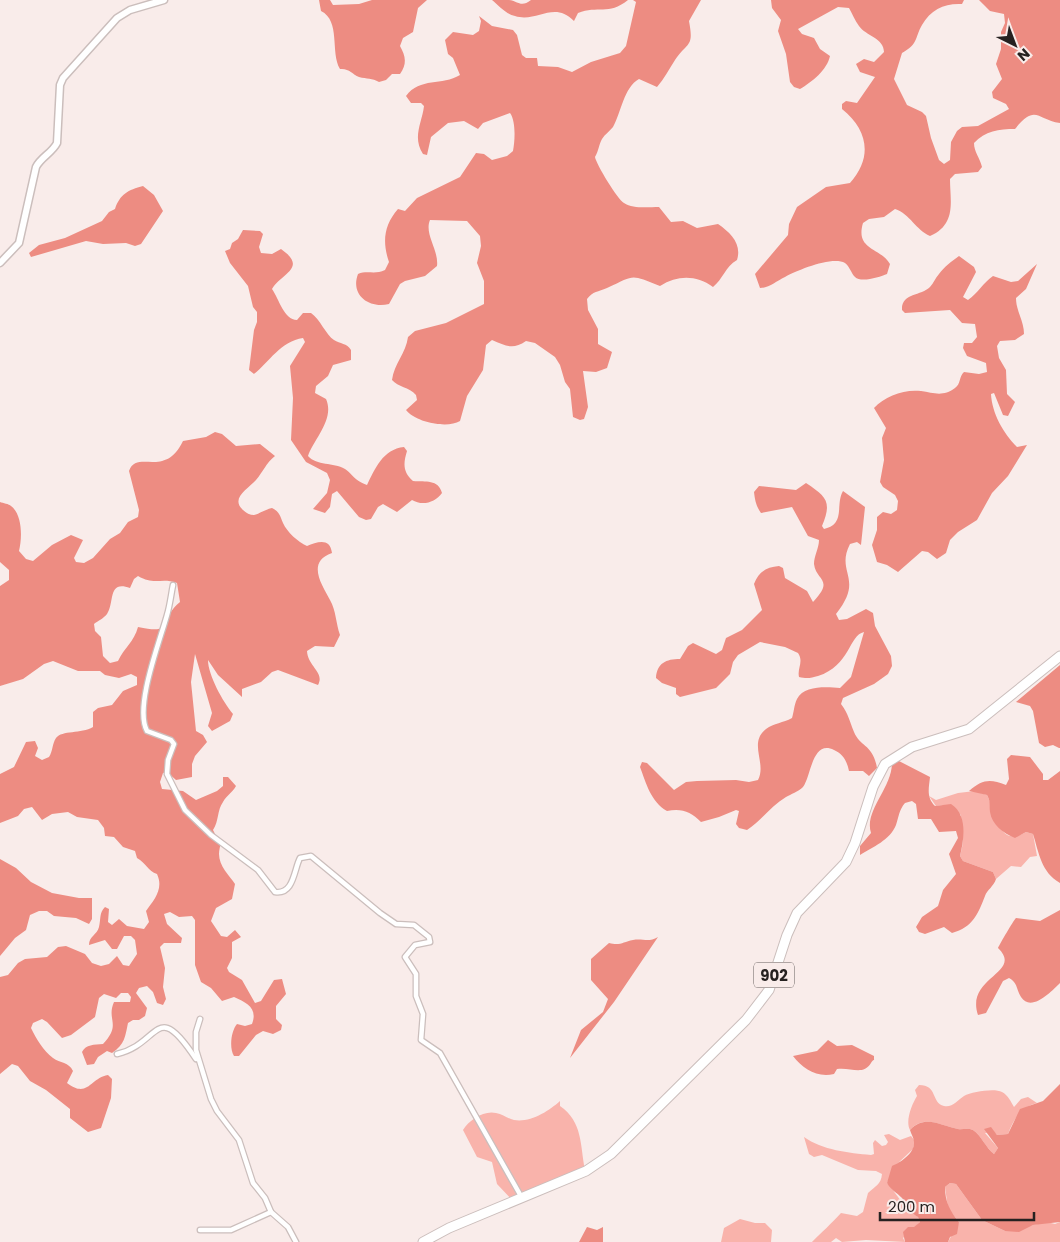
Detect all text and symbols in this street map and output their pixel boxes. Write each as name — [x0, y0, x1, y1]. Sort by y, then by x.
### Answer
north arrow — [990, 20, 1040, 70]
text: N — [1013, 44, 1034, 66]
road number: 902 — [754, 962, 794, 988]
scale bar — [880, 1190, 1034, 1222]
text: 200 m — [888, 1196, 935, 1217]

